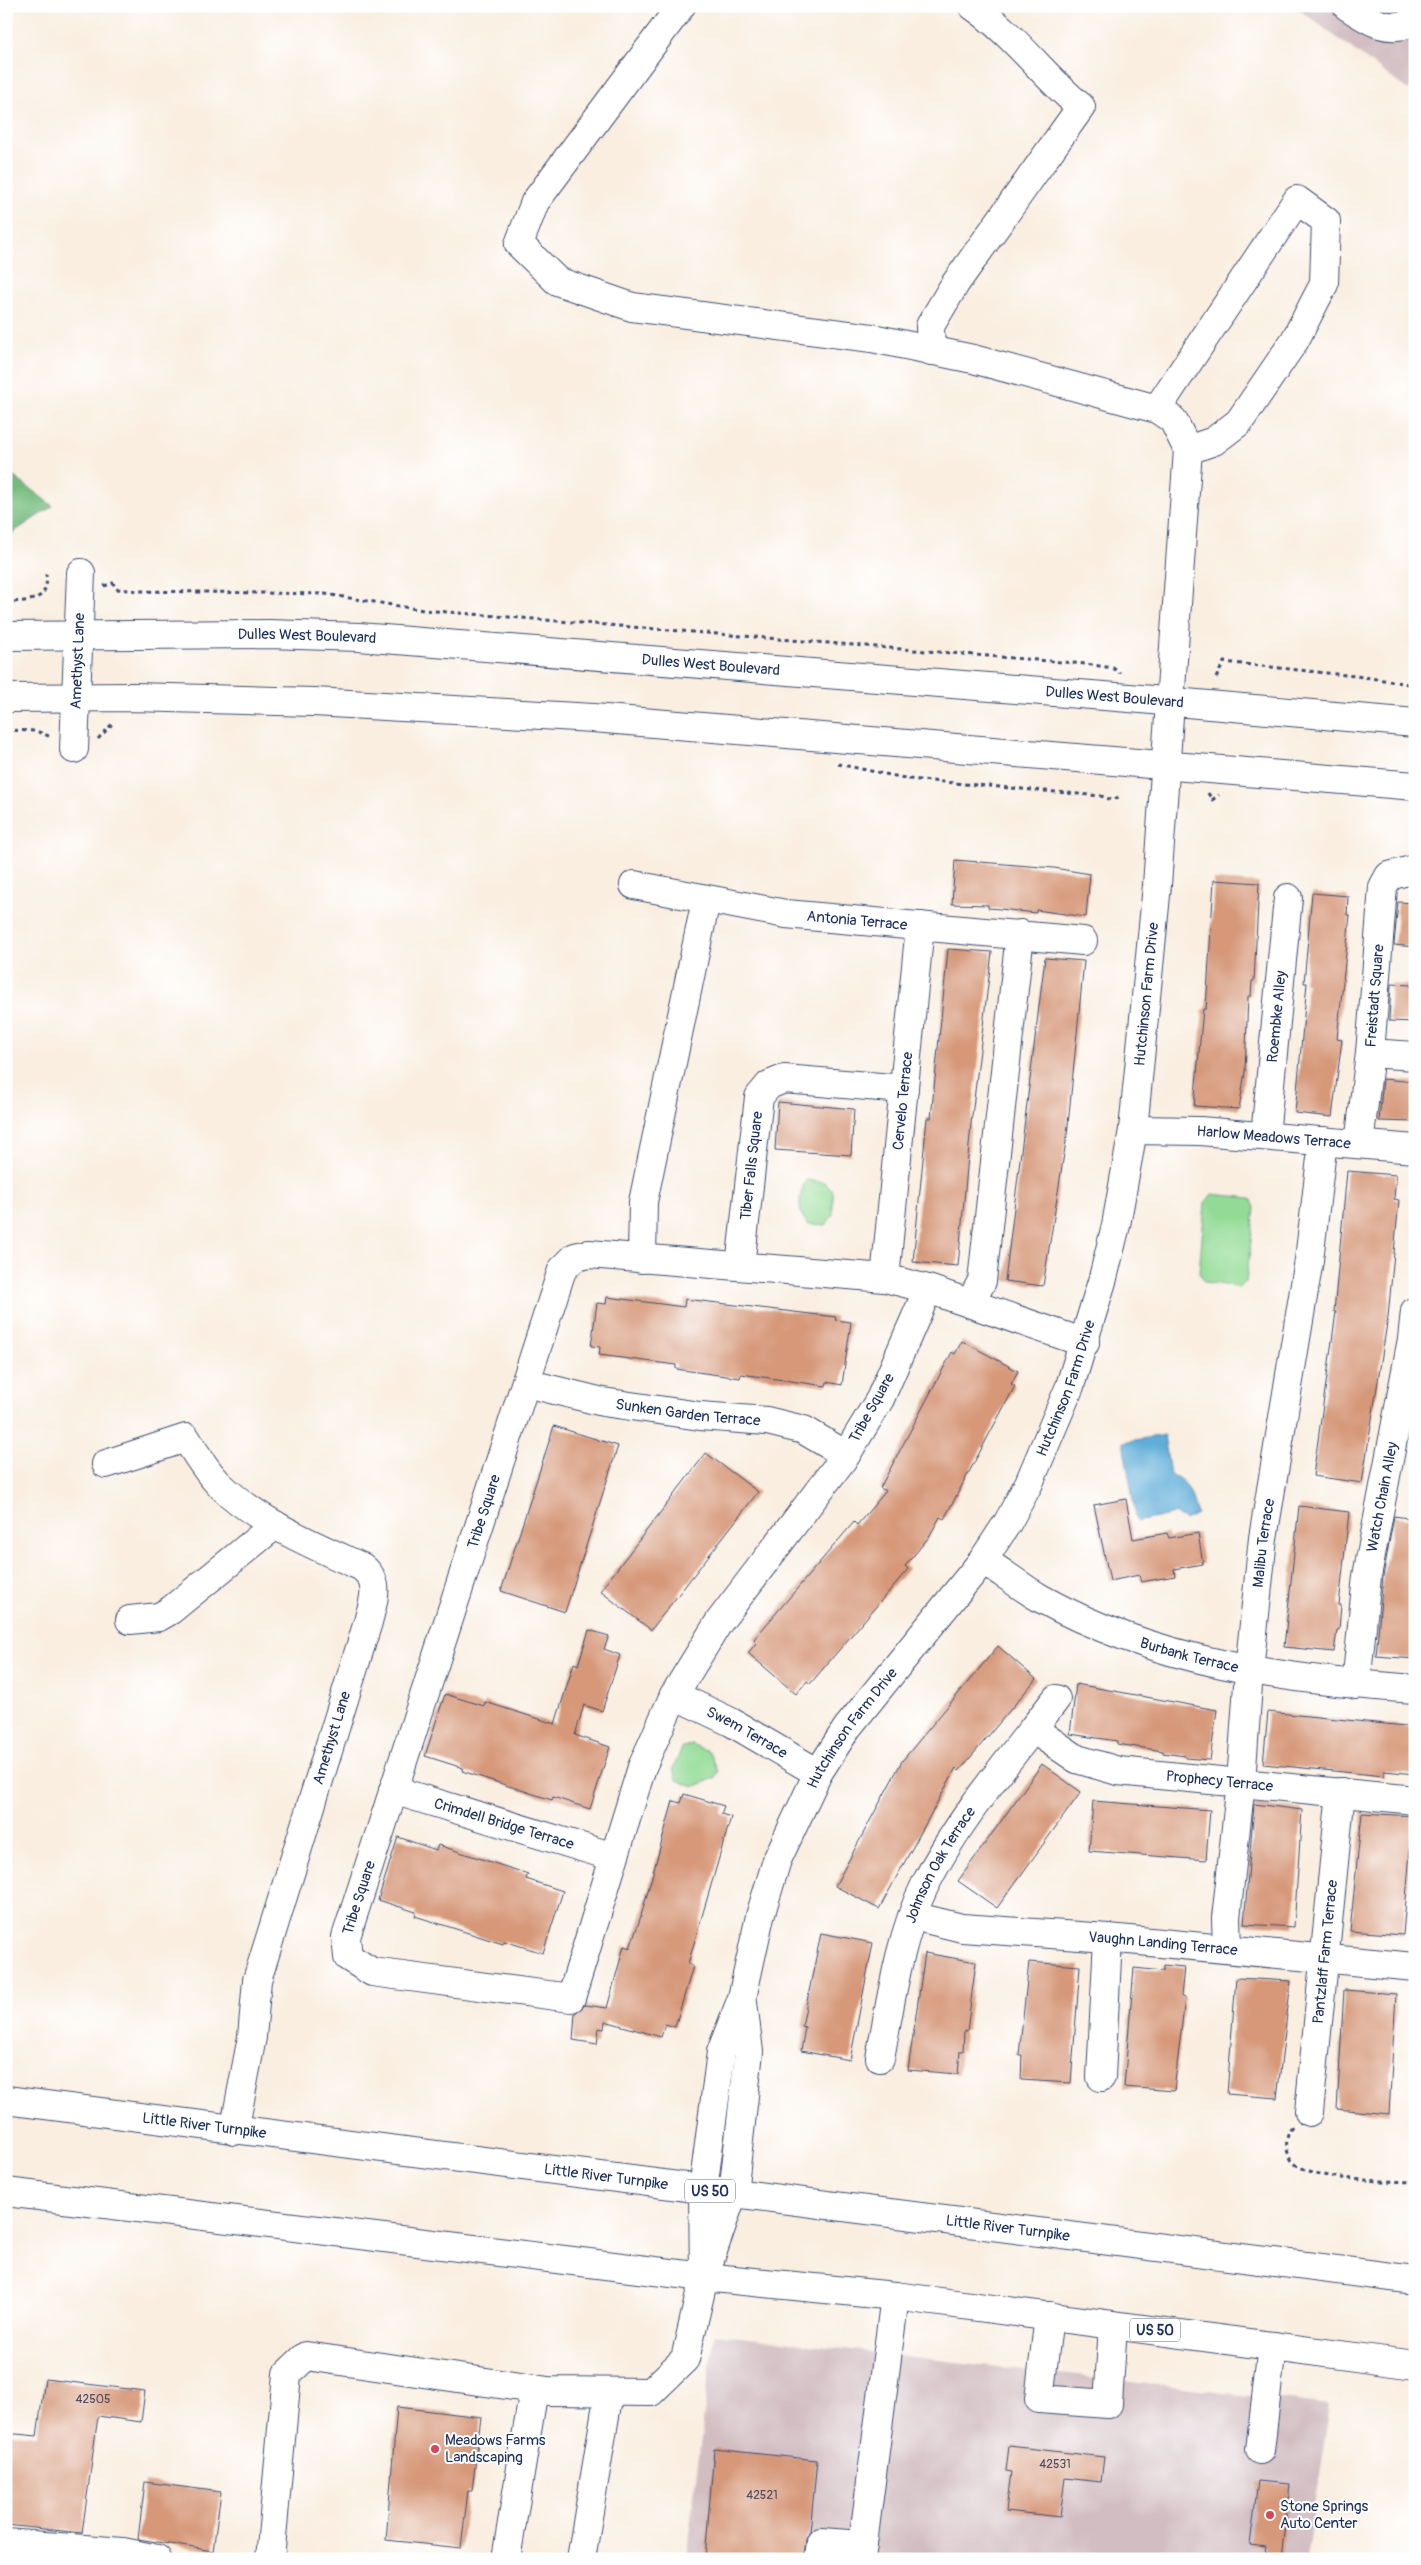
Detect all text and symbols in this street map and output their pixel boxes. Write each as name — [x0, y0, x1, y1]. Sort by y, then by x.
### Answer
street label: Amethyst Lane — [66, 612, 89, 710]
street label: Dulles West Boulevard — [238, 624, 377, 648]
street label: Dulles West Boulevard — [641, 650, 781, 680]
street label: Dulles West Boulevard — [1045, 682, 1185, 712]
street label: Antonia Terrace — [806, 906, 909, 935]
street label: Hutchinson Farm Drive — [1130, 921, 1163, 1067]
street label: Freistadt Square — [1361, 943, 1388, 1048]
street label: Roembke Alley — [1263, 969, 1290, 1063]
street label: Cervelo Terrace — [888, 1050, 917, 1151]
street label: Tiber Falls Square — [736, 1110, 767, 1221]
street label: Harlow Meadows Terrace — [1196, 1121, 1352, 1153]
street label: Hutchinson Farm Drive — [1032, 1317, 1099, 1459]
street label: Tribe Square — [845, 1369, 899, 1446]
street label: Sunken Garden Terrace — [614, 1394, 762, 1430]
street label: Watch Chain Alley — [1362, 1440, 1402, 1554]
street label: Tribe Square — [463, 1471, 505, 1551]
street label: Malibu Terrace — [1248, 1496, 1279, 1588]
street label: Burbank Terrace — [1138, 1633, 1241, 1677]
street label: Hutchinson Farm Drive — [803, 1663, 902, 1791]
street label: Amethyst Lane — [309, 1688, 355, 1787]
street label: Swem Terrace — [703, 1702, 792, 1763]
street label: Prophecy Terrace — [1165, 1766, 1275, 1796]
street label: Crimdell Bridge Terrace — [432, 1794, 577, 1854]
street label: Johnson Oak Terrace — [901, 1802, 980, 1926]
street label: Tribe Square — [338, 1858, 380, 1937]
street label: Pantzlaff Farm Terrace — [1308, 1878, 1342, 2025]
street label: Vaughn Landing Terrace — [1088, 1927, 1239, 1960]
street label: Little River Turnpike — [141, 2108, 268, 2143]
street label: Little River Turnpike — [543, 2159, 670, 2194]
road number: US 50 — [685, 2180, 735, 2202]
street label: Little River Turnpike — [945, 2211, 1072, 2245]
road number: US 50 — [1130, 2318, 1180, 2342]
house number: 42505 — [76, 2392, 110, 2407]
place label: Meadows Farms Landscaping — [445, 2431, 546, 2467]
marker: Meadows Farms Landscaping — [429, 2443, 441, 2455]
house number: 42531 — [1039, 2457, 1071, 2472]
house number: 42521 — [746, 2488, 778, 2503]
place label: Stone Springs Auto Center — [1280, 2497, 1369, 2533]
marker: Stone Springs Auto Center — [1264, 2509, 1276, 2521]

